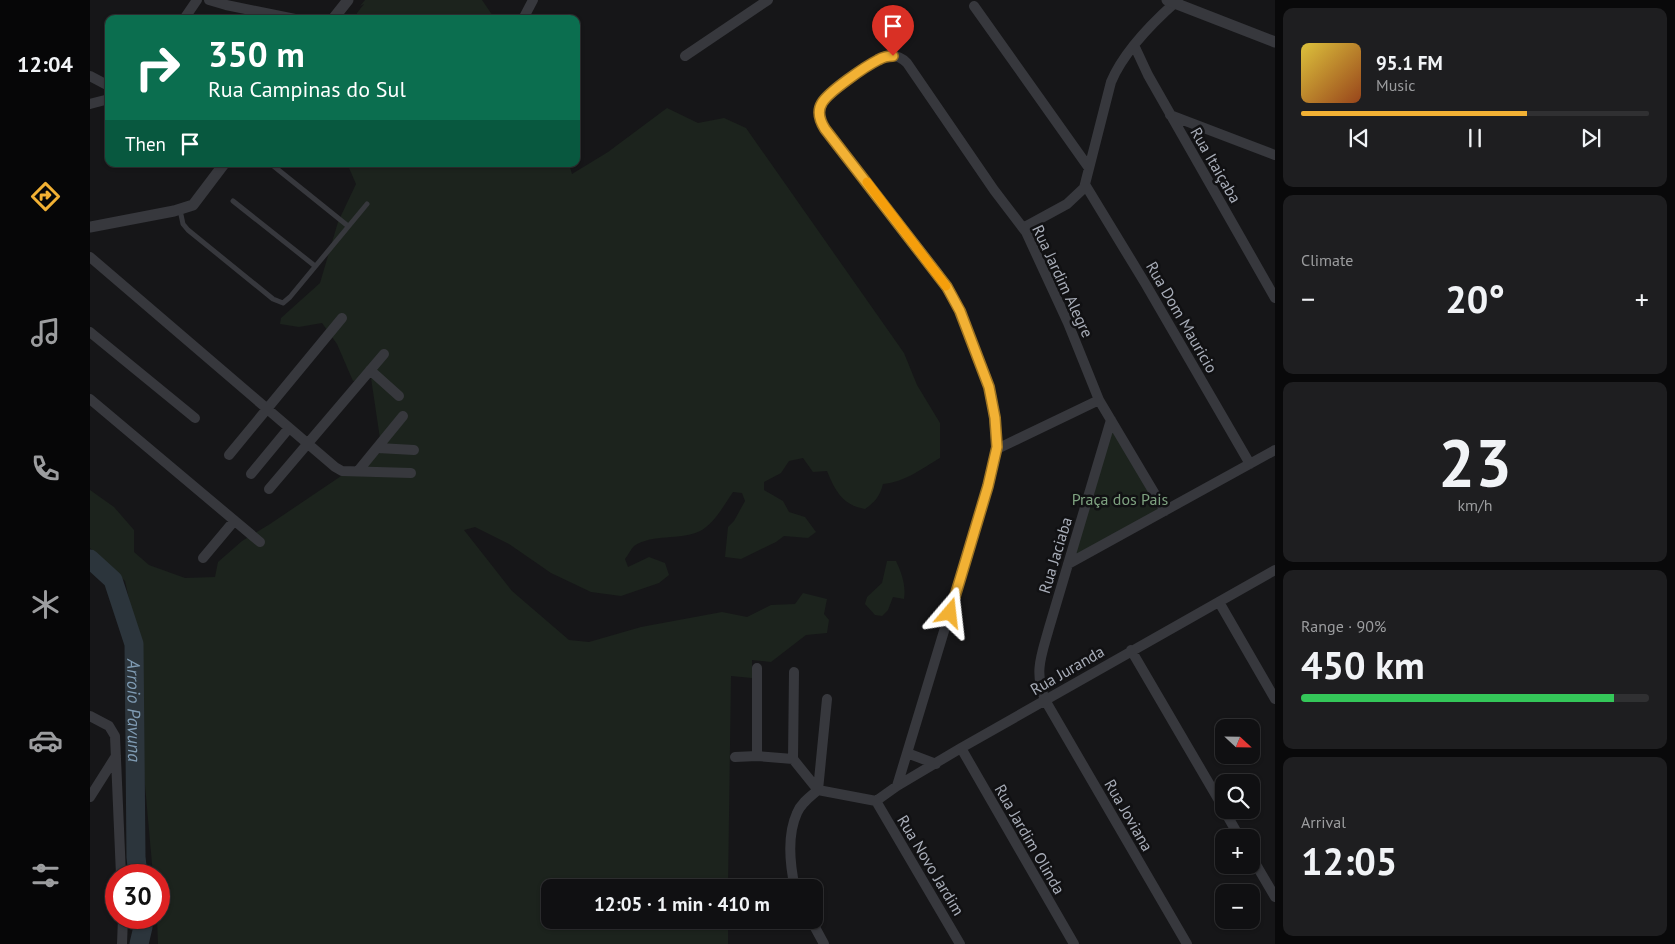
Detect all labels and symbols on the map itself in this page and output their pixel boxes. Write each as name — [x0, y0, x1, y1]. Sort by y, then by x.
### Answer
pin — [872, 5, 914, 56]
street label: Rua Itaiçaba — [1186, 124, 1246, 206]
street label: Rua Jardim Alegre — [1028, 221, 1098, 341]
street label: Rua Dom Mauricio — [1142, 258, 1222, 376]
park label: Praça dos Pais — [1072, 489, 1169, 509]
street label: Rua Jaciaba — [1034, 514, 1076, 596]
position arrow — [923, 586, 975, 638]
street label: Rua Juranda — [1026, 641, 1108, 699]
water label: Arroio Pavuna — [123, 658, 147, 762]
north arrow — [1215, 719, 1260, 764]
street label: Rua Joviana — [1100, 775, 1158, 855]
street label: Rua Jardim Olinda — [990, 780, 1070, 898]
street label: Rua Novo Jardim — [893, 811, 969, 919]
speed limit sign: 30 — [105, 864, 170, 929]

